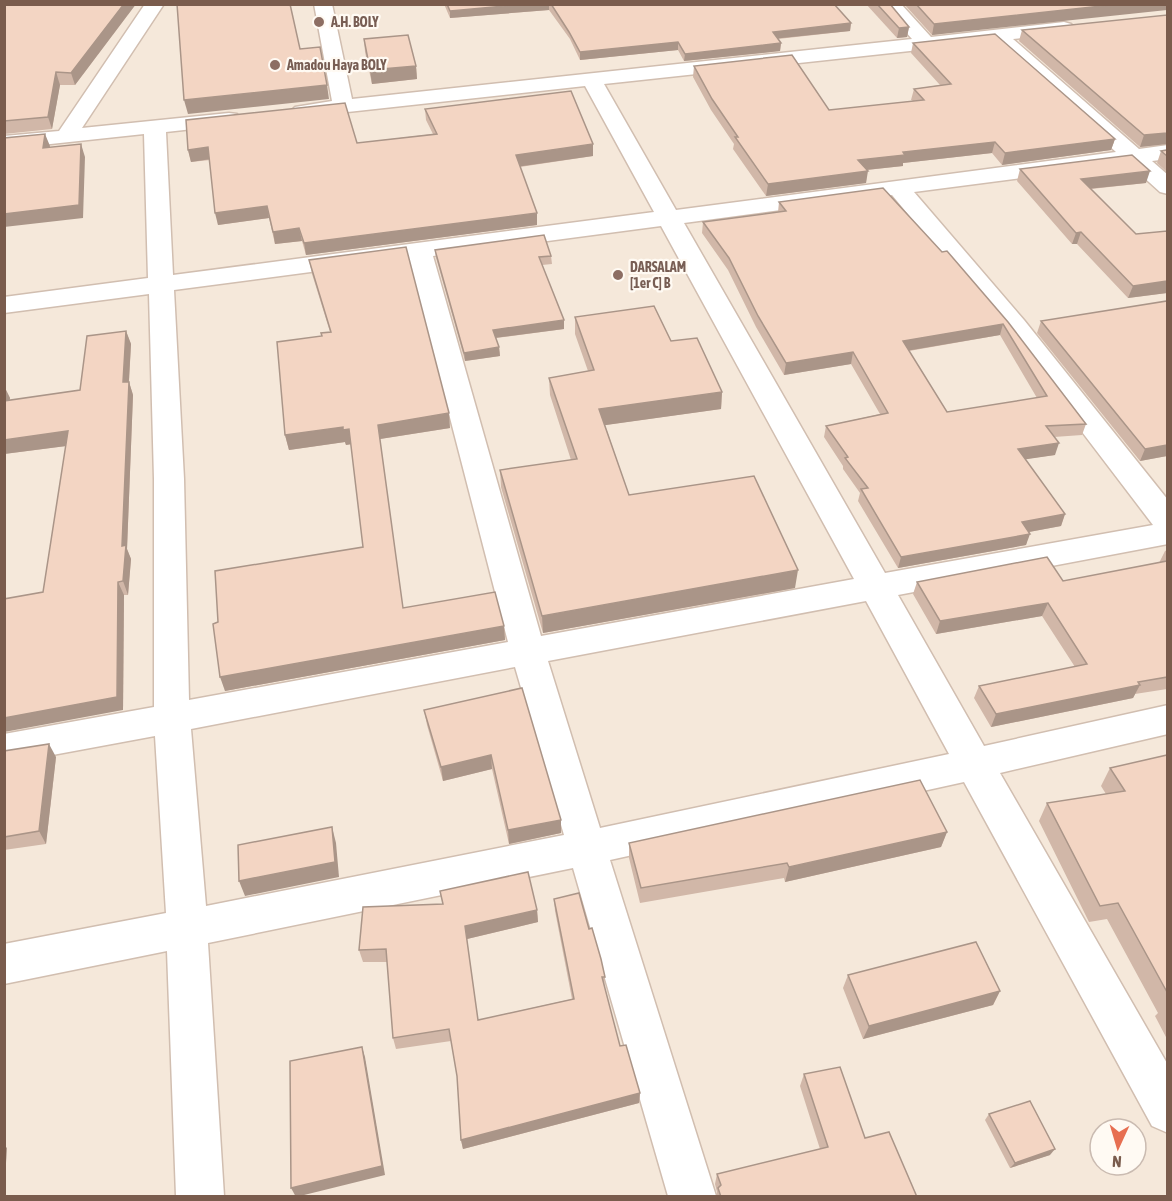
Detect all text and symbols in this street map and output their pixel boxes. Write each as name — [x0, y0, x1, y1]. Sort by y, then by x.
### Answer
place label: A.H. BOLY — [330, 14, 379, 30]
marker: A.H. BOLY — [312, 15, 326, 29]
place label: Amadou Haya BOLY — [286, 57, 387, 73]
marker: Amadou Haya BOLY — [268, 58, 282, 72]
place label: DARSALAM [1er C] B — [630, 259, 686, 291]
marker: DARSALAM [1er C] B — [611, 268, 625, 282]
north arrow — [1088, 1117, 1148, 1177]
text: N — [1112, 1153, 1122, 1171]

